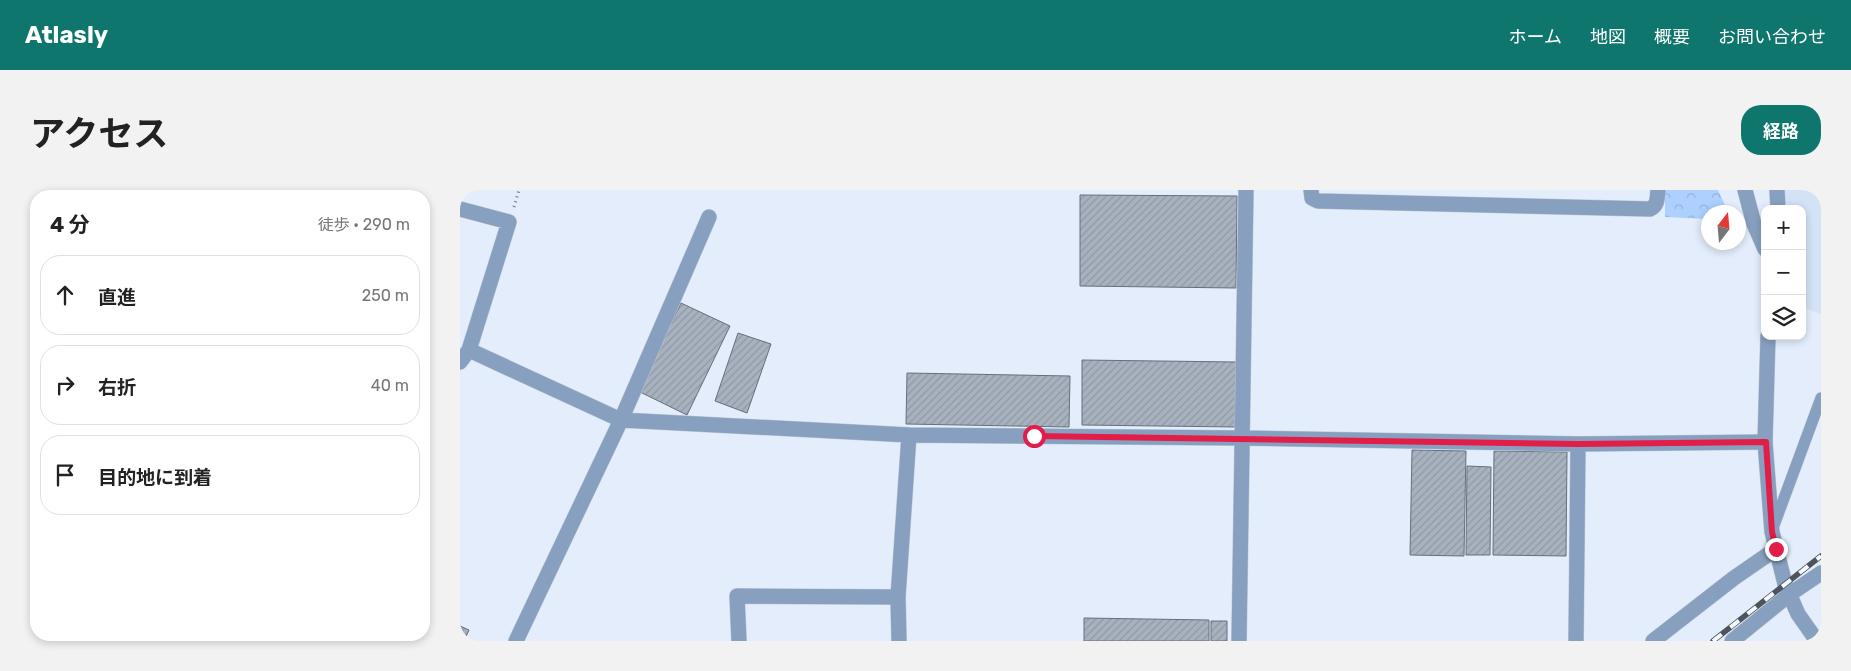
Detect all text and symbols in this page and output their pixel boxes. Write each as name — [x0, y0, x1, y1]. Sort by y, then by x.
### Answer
text: Atlasly — [25, 21, 108, 49]
text: ホーム — [1509, 26, 1562, 48]
text: 地図 — [1590, 26, 1626, 48]
text: 概要 — [1654, 26, 1690, 48]
text: お問い合わせ — [1718, 26, 1826, 48]
button: 経路 — [1741, 105, 1821, 155]
text: アクセス — [30, 113, 168, 155]
north arrow — [1701, 205, 1746, 250]
map controls — [1761, 205, 1806, 340]
button: + — [1761, 205, 1806, 250]
text: 4 分 — [50, 212, 90, 237]
text: 徒歩 · 290 m — [318, 215, 410, 234]
button: − — [1761, 250, 1806, 295]
icon: ahead — [51, 281, 79, 309]
text: 直進 — [98, 286, 136, 309]
text: 250 m — [362, 286, 409, 305]
button: layers — [1761, 295, 1806, 340]
icon: right — [51, 371, 79, 399]
text: 右折 — [98, 376, 136, 399]
text: 40 m — [371, 376, 409, 395]
route start — [1023, 425, 1046, 448]
icon: arrive — [51, 461, 79, 489]
text: 目的地に到着 — [98, 466, 212, 489]
route end — [1765, 538, 1788, 561]

